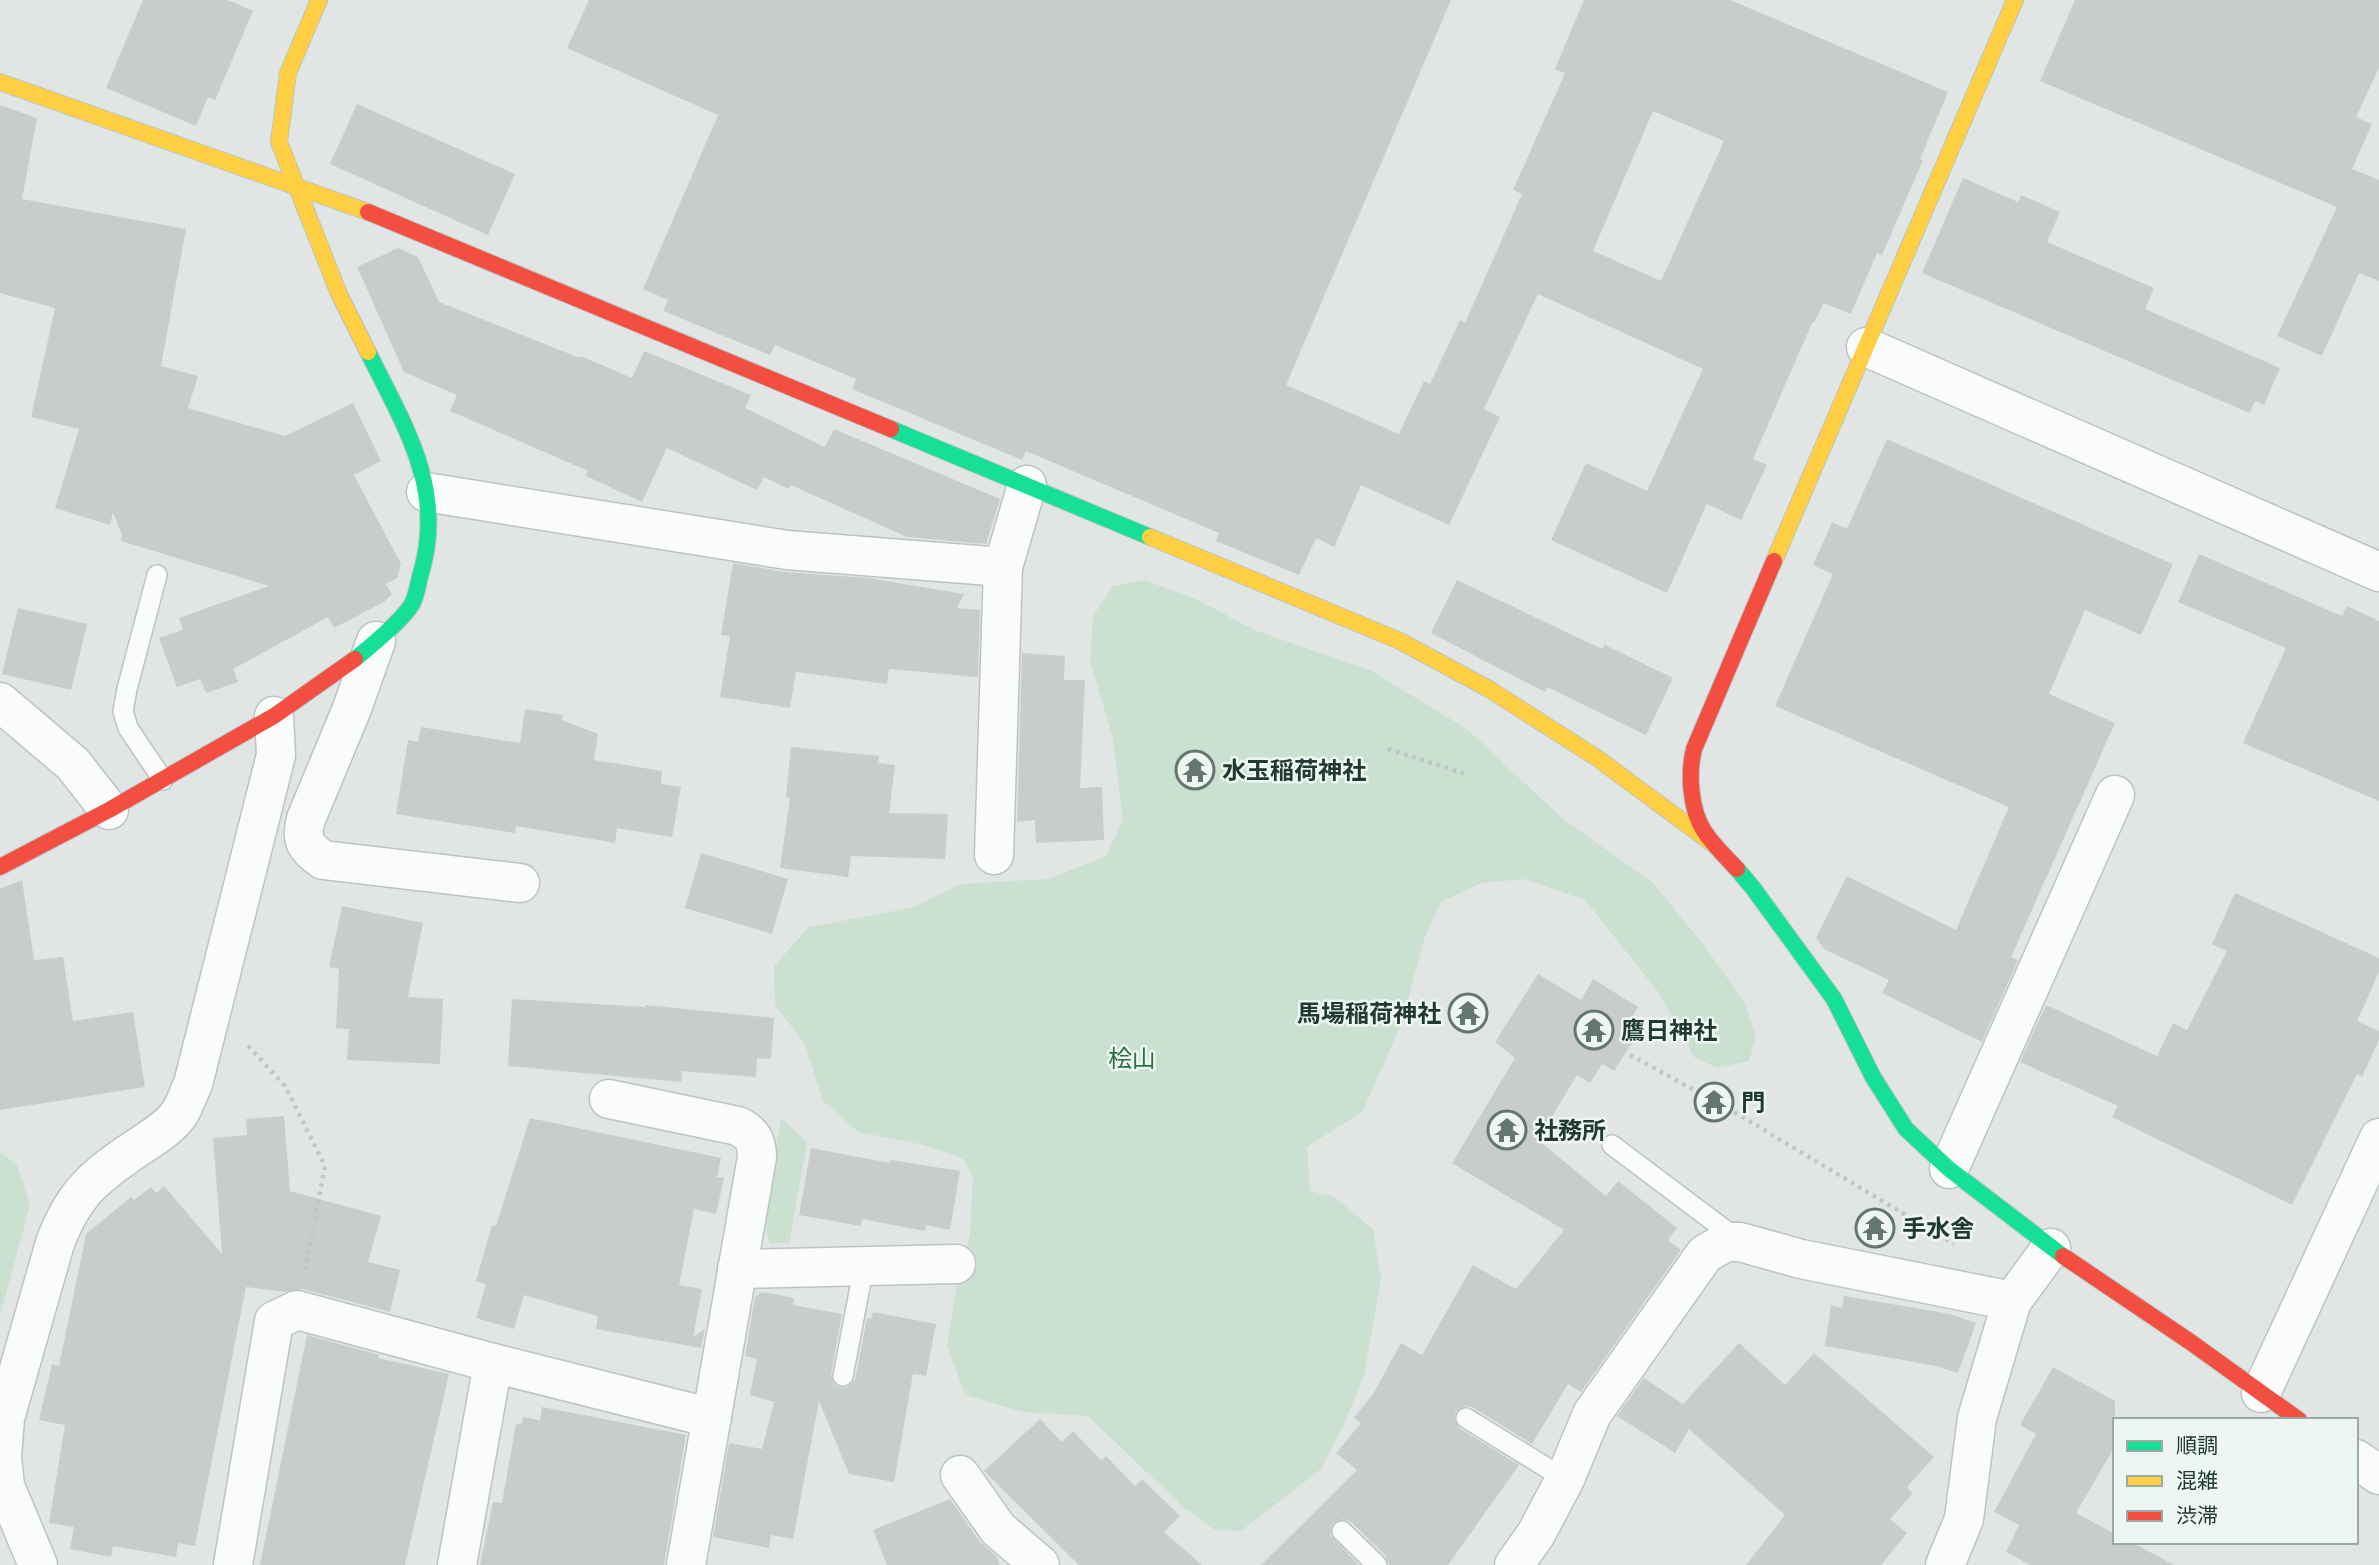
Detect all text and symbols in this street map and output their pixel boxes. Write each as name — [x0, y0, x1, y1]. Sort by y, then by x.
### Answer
temple icon: 水玉稲荷神社 — [1174, 749, 1216, 791]
place label: 水玉稲荷神社 — [1222, 755, 1366, 786]
temple icon: 馬場稲荷神社 — [1447, 992, 1489, 1034]
place label: 馬場稲荷神社 — [1297, 998, 1441, 1029]
temple icon: 鷹日神社 — [1573, 1009, 1615, 1051]
place label: 鷹日神社 — [1621, 1015, 1717, 1046]
park label: 桧山 — [1108, 1043, 1156, 1074]
temple icon: 門 — [1693, 1081, 1735, 1123]
place label: 門 — [1741, 1087, 1765, 1118]
temple icon: 社務所 — [1486, 1109, 1528, 1151]
place label: 社務所 — [1534, 1115, 1606, 1146]
temple icon: 手水舎 — [1854, 1207, 1896, 1249]
place label: 手水舎 — [1902, 1213, 1974, 1244]
legend — [2113, 1418, 2358, 1544]
text: 順調 — [2176, 1432, 2218, 1459]
text: 混雑 — [2176, 1467, 2218, 1494]
text: 渋滞 — [2176, 1502, 2218, 1529]

